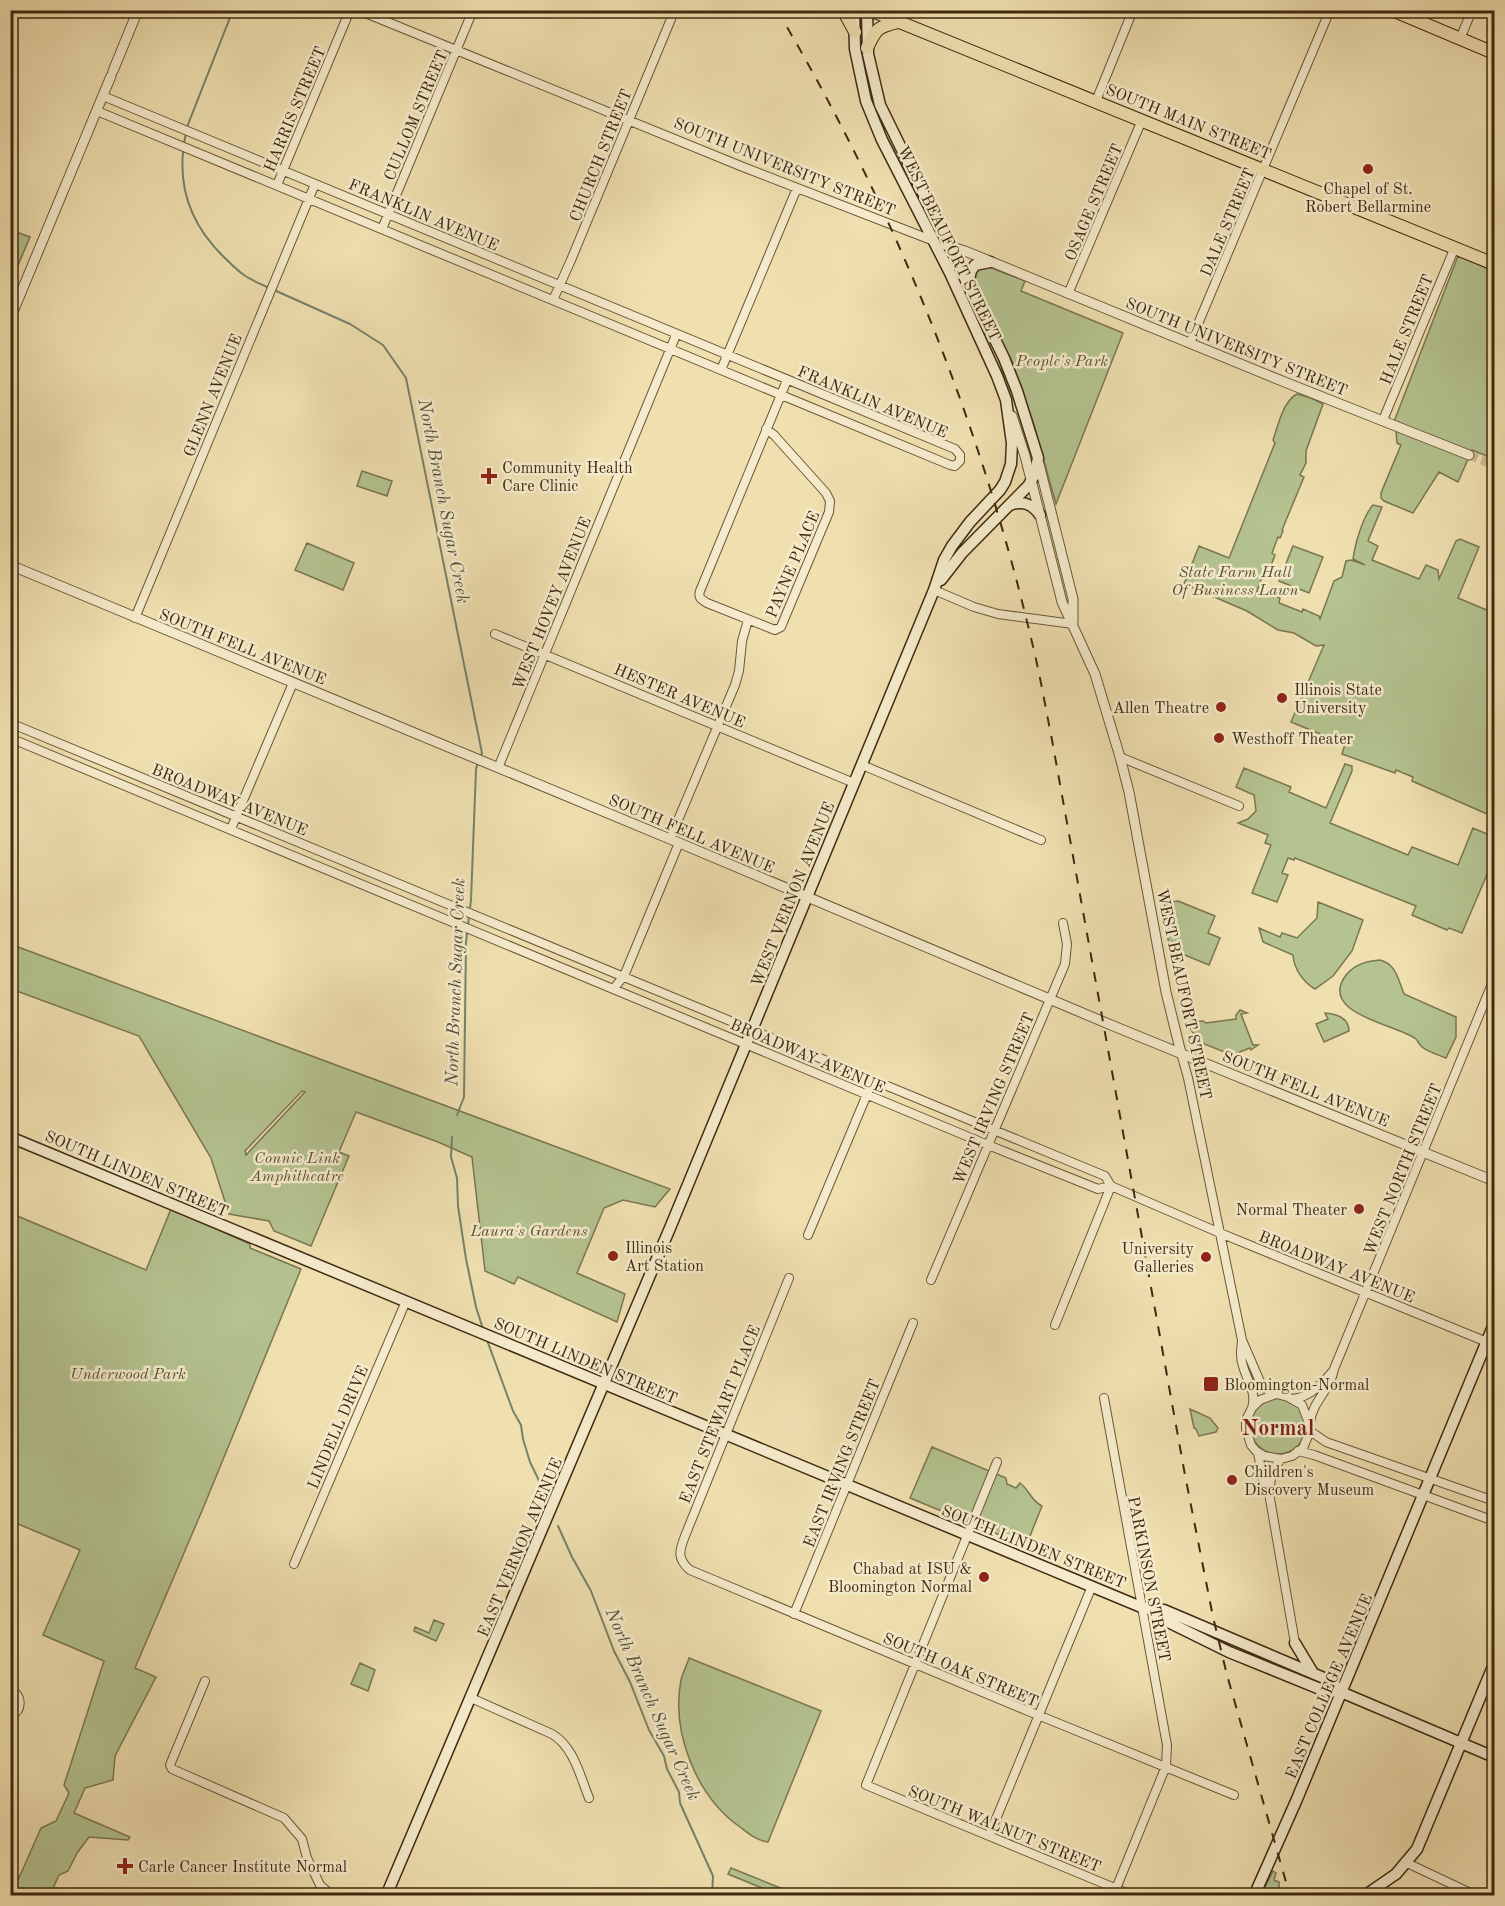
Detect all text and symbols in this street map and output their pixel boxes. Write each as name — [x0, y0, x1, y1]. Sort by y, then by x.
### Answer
street label: HARRIS STREET — [262, 45, 330, 175]
street label: CULLOM STREET — [382, 48, 452, 183]
street label: SOUTH MAIN STREET — [1103, 82, 1273, 163]
street label: CHURCH STREET — [568, 87, 636, 224]
street label: SOUTH UNIVERSITY STREET — [671, 116, 897, 220]
street label: OSAGE STREET — [1063, 142, 1127, 264]
street label: WEST BEAUFORT STREET — [894, 144, 1003, 344]
marker: Chapel of St. Robert Bellarmine — [1361, 162, 1375, 176]
street label: DALE STREET — [1199, 166, 1259, 279]
street label: FRANKLIN AVENUE — [346, 177, 501, 255]
place label: Chapel of St. Robert Bellarmine — [1305, 182, 1431, 216]
street label: HALE STREET — [1378, 272, 1437, 387]
street label: SOUTH UNIVERSITY STREET — [1123, 296, 1349, 400]
street label: GLENN AVENUE — [182, 332, 246, 460]
park label: People's Park — [1015, 354, 1108, 370]
street label: FRANKLIN AVENUE — [795, 364, 950, 442]
water label: North Branch Sugar Creek — [414, 396, 472, 605]
place label: Community Health Care Clinic — [502, 461, 633, 495]
marker: Community Health Care Clinic — [480, 467, 498, 485]
street label: PAYNE PLACE — [764, 509, 824, 621]
street label: WEST HOVEY AVENUE — [511, 515, 595, 692]
park label: State Farm Hall Of Business Lawn — [1172, 565, 1298, 599]
street label: SOUTH FELL AVENUE — [157, 607, 328, 689]
street label: HESTER AVENUE — [611, 662, 747, 732]
place label: Illinois State University — [1294, 683, 1382, 717]
marker: Illinois State University — [1275, 691, 1289, 705]
marker: Allen Theatre — [1214, 700, 1228, 714]
place label: Allen Theatre — [1113, 701, 1209, 717]
marker: Westhoff Theater — [1212, 731, 1226, 745]
place label: Westhoff Theater — [1231, 732, 1353, 748]
street label: BROADWAY AVENUE — [149, 762, 310, 840]
street label: SOUTH FELL AVENUE — [606, 793, 776, 877]
street label: WEST VERNON AVENUE — [749, 800, 838, 990]
water label: North Branch Sugar Creek — [443, 878, 469, 1087]
street label: WEST BEAUFORT STREET — [1153, 888, 1213, 1101]
street label: WEST IRVING STREET — [951, 1011, 1038, 1187]
street label: BROADWAY AVENUE — [727, 1017, 887, 1097]
street label: SOUTH FELL AVENUE — [1220, 1049, 1391, 1131]
street label: WEST NORTH STREET — [1362, 1082, 1446, 1258]
street label: SOUTH LINDEN STREET — [42, 1129, 230, 1221]
park label: Connie Link Amphitheatre — [249, 1151, 344, 1185]
marker: Normal Theater — [1352, 1202, 1366, 1216]
place label: Normal Theater — [1236, 1203, 1347, 1219]
park label: Laura's Gardens — [469, 1224, 588, 1240]
street label: BROADWAY AVENUE — [1256, 1229, 1417, 1307]
place label: Illinois Art Station — [625, 1241, 704, 1275]
place label: University Galleries — [1122, 1242, 1195, 1276]
marker: Illinois Art Station — [606, 1249, 620, 1263]
marker: University Galleries — [1199, 1250, 1213, 1264]
street label: SOUTH LINDEN STREET — [491, 1316, 679, 1408]
street label: EAST STEWART PLACE — [678, 1323, 764, 1506]
street label: LINDELL DRIVE — [306, 1364, 372, 1492]
park label: Underwood Park — [70, 1367, 186, 1383]
marker: Bloomington-Normal — [1202, 1375, 1220, 1393]
street label: EAST IRVING STREET — [802, 1377, 884, 1550]
place label: Bloomington-Normal — [1224, 1378, 1369, 1394]
district label: Normal — [1242, 1418, 1315, 1440]
street label: EAST VERNON AVENUE — [476, 1456, 566, 1640]
place label: Children's Discovery Museum — [1244, 1465, 1374, 1499]
marker: Children's Discovery Museum — [1225, 1473, 1239, 1487]
street label: PARKINSON STREET — [1124, 1495, 1172, 1664]
street label: SOUTH LINDEN STREET — [939, 1503, 1128, 1592]
place label: Chabad at ISU & Bloomington Normal — [828, 1562, 972, 1596]
marker: Chabad at ISU & Bloomington Normal — [977, 1570, 991, 1584]
street label: EAST COLLEGE AVENUE — [1284, 1592, 1376, 1782]
water label: North Branch Sugar Creek — [601, 1605, 703, 1803]
street label: SOUTH OAK STREET — [880, 1631, 1040, 1711]
street label: SOUTH WALNUT STREET — [906, 1784, 1103, 1876]
marker: Carle Cancer Institute Normal — [116, 1857, 134, 1875]
place label: Carle Cancer Institute Normal — [138, 1860, 347, 1876]

